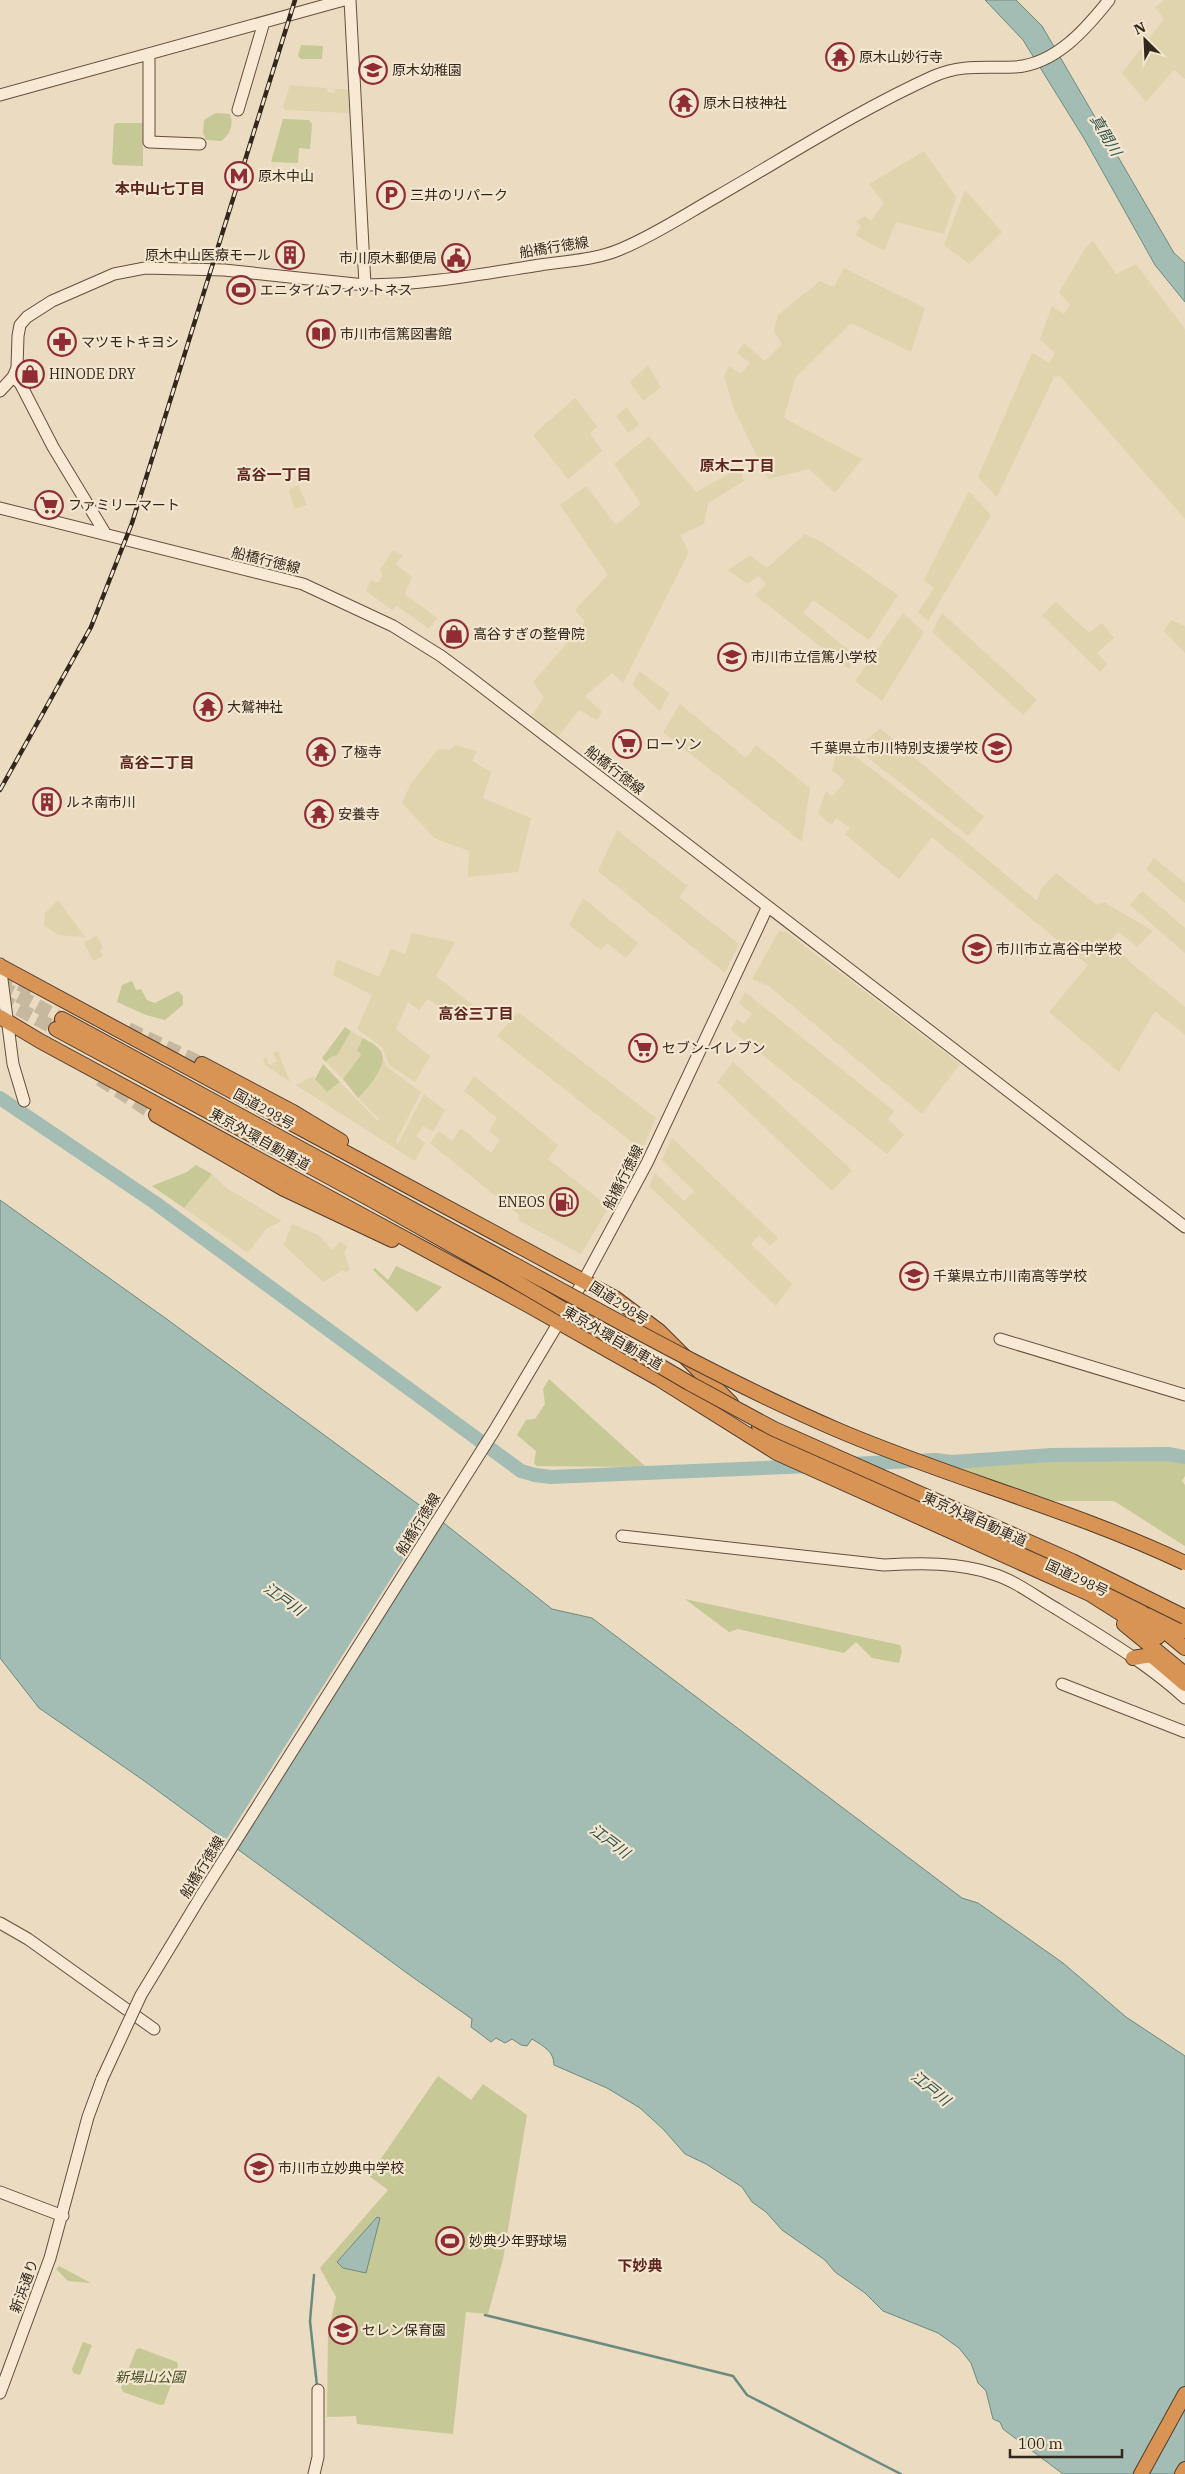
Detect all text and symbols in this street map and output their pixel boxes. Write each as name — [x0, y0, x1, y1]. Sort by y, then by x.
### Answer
north arrow — [1120, 15, 1170, 65]
text: N — [1131, 18, 1148, 39]
temple icon: 原木山妙行寺 — [825, 42, 855, 72]
place label: 原木山妙行寺 — [859, 48, 943, 66]
school or university icon: 原木幼稚園 — [358, 55, 388, 85]
place label: 原木幼稚園 — [392, 61, 462, 79]
temple icon: 原木日枝神社 — [669, 88, 699, 118]
place label: 原木日枝神社 — [703, 94, 787, 112]
water label: 真間川 — [1086, 111, 1127, 161]
metro station icon: 原木中山 — [224, 161, 254, 191]
place label: 原木中山 — [258, 167, 314, 185]
district label: 本中山七丁目 — [115, 179, 205, 198]
parking icon: 三井のリパーク — [376, 180, 406, 210]
place label: 三井のリパーク — [410, 186, 508, 204]
street label: 船橋行徳線 — [518, 233, 590, 261]
building icon: 原木中山医療モール — [275, 240, 305, 270]
public building icon: 市川原木郵便局 — [441, 243, 471, 273]
place label: 原木中山医療モール — [145, 246, 271, 264]
place label: 市川原木郵便局 — [339, 249, 437, 267]
sports icon: エニタイムフィットネス — [226, 275, 256, 305]
place label: エニタイムフィットネス — [260, 281, 413, 299]
library icon: 市川市信篤図書館 — [306, 319, 336, 349]
place label: 市川市信篤図書館 — [340, 325, 452, 343]
pharmacy icon: マツモトキヨシ — [47, 327, 77, 357]
place label: マツモトキヨシ — [81, 333, 179, 351]
shop icon: HINODE DRY — [15, 359, 45, 389]
place label: HINODE DRY — [49, 365, 136, 383]
district label: 原木二丁目 — [699, 456, 775, 475]
district label: 高谷一丁目 — [236, 465, 312, 484]
supermarket icon: ファミリーマート — [34, 490, 64, 520]
place label: ファミリーマート — [68, 496, 180, 514]
street label: 船橋行徳線 — [230, 543, 302, 577]
shop icon: 高谷すぎの整骨院 — [439, 619, 469, 649]
place label: 高谷すぎの整骨院 — [473, 625, 585, 643]
school or university icon: 市川市立信篤小学校 — [717, 642, 747, 672]
place label: 市川市立信篤小学校 — [751, 648, 877, 666]
temple icon: 大鷲神社 — [193, 692, 223, 722]
place label: 大鷲神社 — [227, 698, 283, 716]
supermarket icon: ローソン — [612, 729, 642, 759]
school or university icon: 千葉県立市川特別支援学校 — [982, 733, 1012, 763]
place label: ローソン — [646, 735, 702, 753]
temple icon: 了極寺 — [306, 737, 336, 767]
place label: 千葉県立市川特別支援学校 — [810, 739, 978, 757]
street label: 船橋行徳線 — [582, 741, 648, 799]
place label: 了極寺 — [340, 743, 382, 761]
district label: 高谷二丁目 — [119, 753, 195, 772]
building icon: ルネ南市川 — [32, 787, 62, 817]
place label: ルネ南市川 — [66, 793, 136, 811]
temple icon: 安養寺 — [304, 799, 334, 829]
place label: 安養寺 — [338, 805, 380, 823]
school or university icon: 市川市立高谷中学校 — [962, 934, 992, 964]
place label: 市川市立高谷中学校 — [996, 940, 1122, 958]
district label: 高谷三丁目 — [438, 1004, 514, 1023]
supermarket icon: セブン-イレブン — [628, 1033, 658, 1063]
place label: セブン-イレブン — [662, 1039, 766, 1057]
street label: 国道298号 — [230, 1085, 298, 1133]
street label: 東京外環自動車道 — [207, 1104, 313, 1174]
street label: 船橋行徳線 — [599, 1142, 647, 1212]
fuel station icon: ENEOS — [549, 1187, 579, 1217]
place label: ENEOS — [498, 1193, 545, 1211]
school or university icon: 千葉県立市川南高等学校 — [899, 1261, 929, 1291]
place label: 千葉県立市川南高等学校 — [933, 1267, 1087, 1285]
street label: 国道298号 — [586, 1277, 652, 1329]
street label: 東京外環自動車道 — [560, 1302, 666, 1374]
street label: 東京外環自動車道 — [920, 1488, 1030, 1550]
street label: 船橋行徳線 — [392, 1490, 444, 1558]
street label: 国道298号 — [1043, 1556, 1111, 1600]
water label: 江戸川 — [260, 1578, 310, 1621]
water label: 江戸川 — [586, 1820, 635, 1863]
street label: 船橋行徳線 — [176, 1833, 228, 1901]
water label: 江戸川 — [908, 2066, 956, 2111]
school or university icon: 市川市立妙典中学校 — [244, 2153, 274, 2183]
place label: 市川市立妙典中学校 — [278, 2159, 404, 2177]
sports icon: 妙典少年野球場 — [435, 2226, 465, 2256]
place label: 妙典少年野球場 — [469, 2232, 567, 2250]
district label: 下妙典 — [617, 2256, 663, 2275]
street label: 新浜通り — [6, 2257, 42, 2315]
school or university icon: セレン保育園 — [328, 2315, 358, 2345]
place label: セレン保育園 — [362, 2321, 446, 2339]
park label: 新場山公園 — [115, 2368, 187, 2386]
scale bar — [1010, 2426, 1122, 2458]
text: 100 m — [1018, 2434, 1063, 2453]

